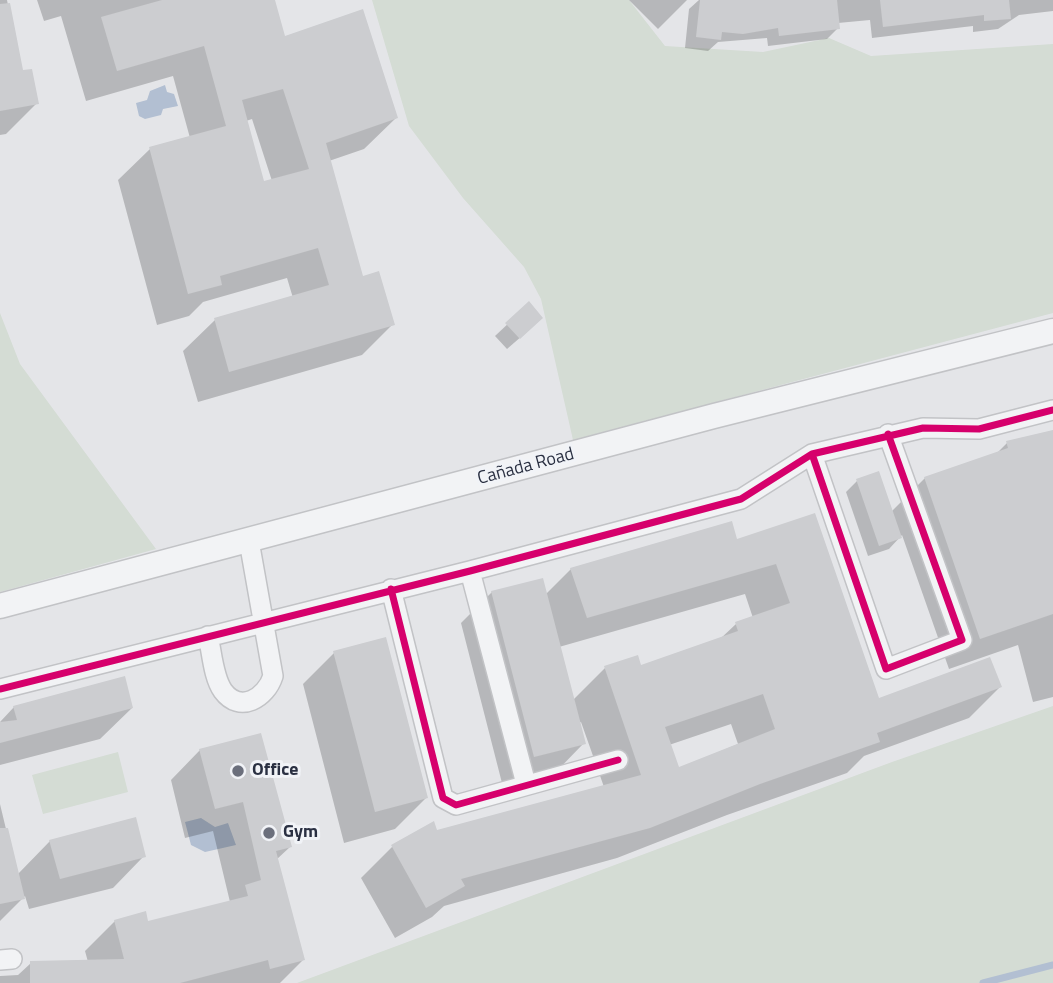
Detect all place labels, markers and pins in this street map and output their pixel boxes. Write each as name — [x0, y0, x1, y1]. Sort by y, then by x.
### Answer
place label: Office — [252, 760, 298, 782]
marker: Office — [230, 763, 246, 779]
place label: Gym — [283, 822, 318, 844]
marker: Gym — [261, 825, 277, 841]

